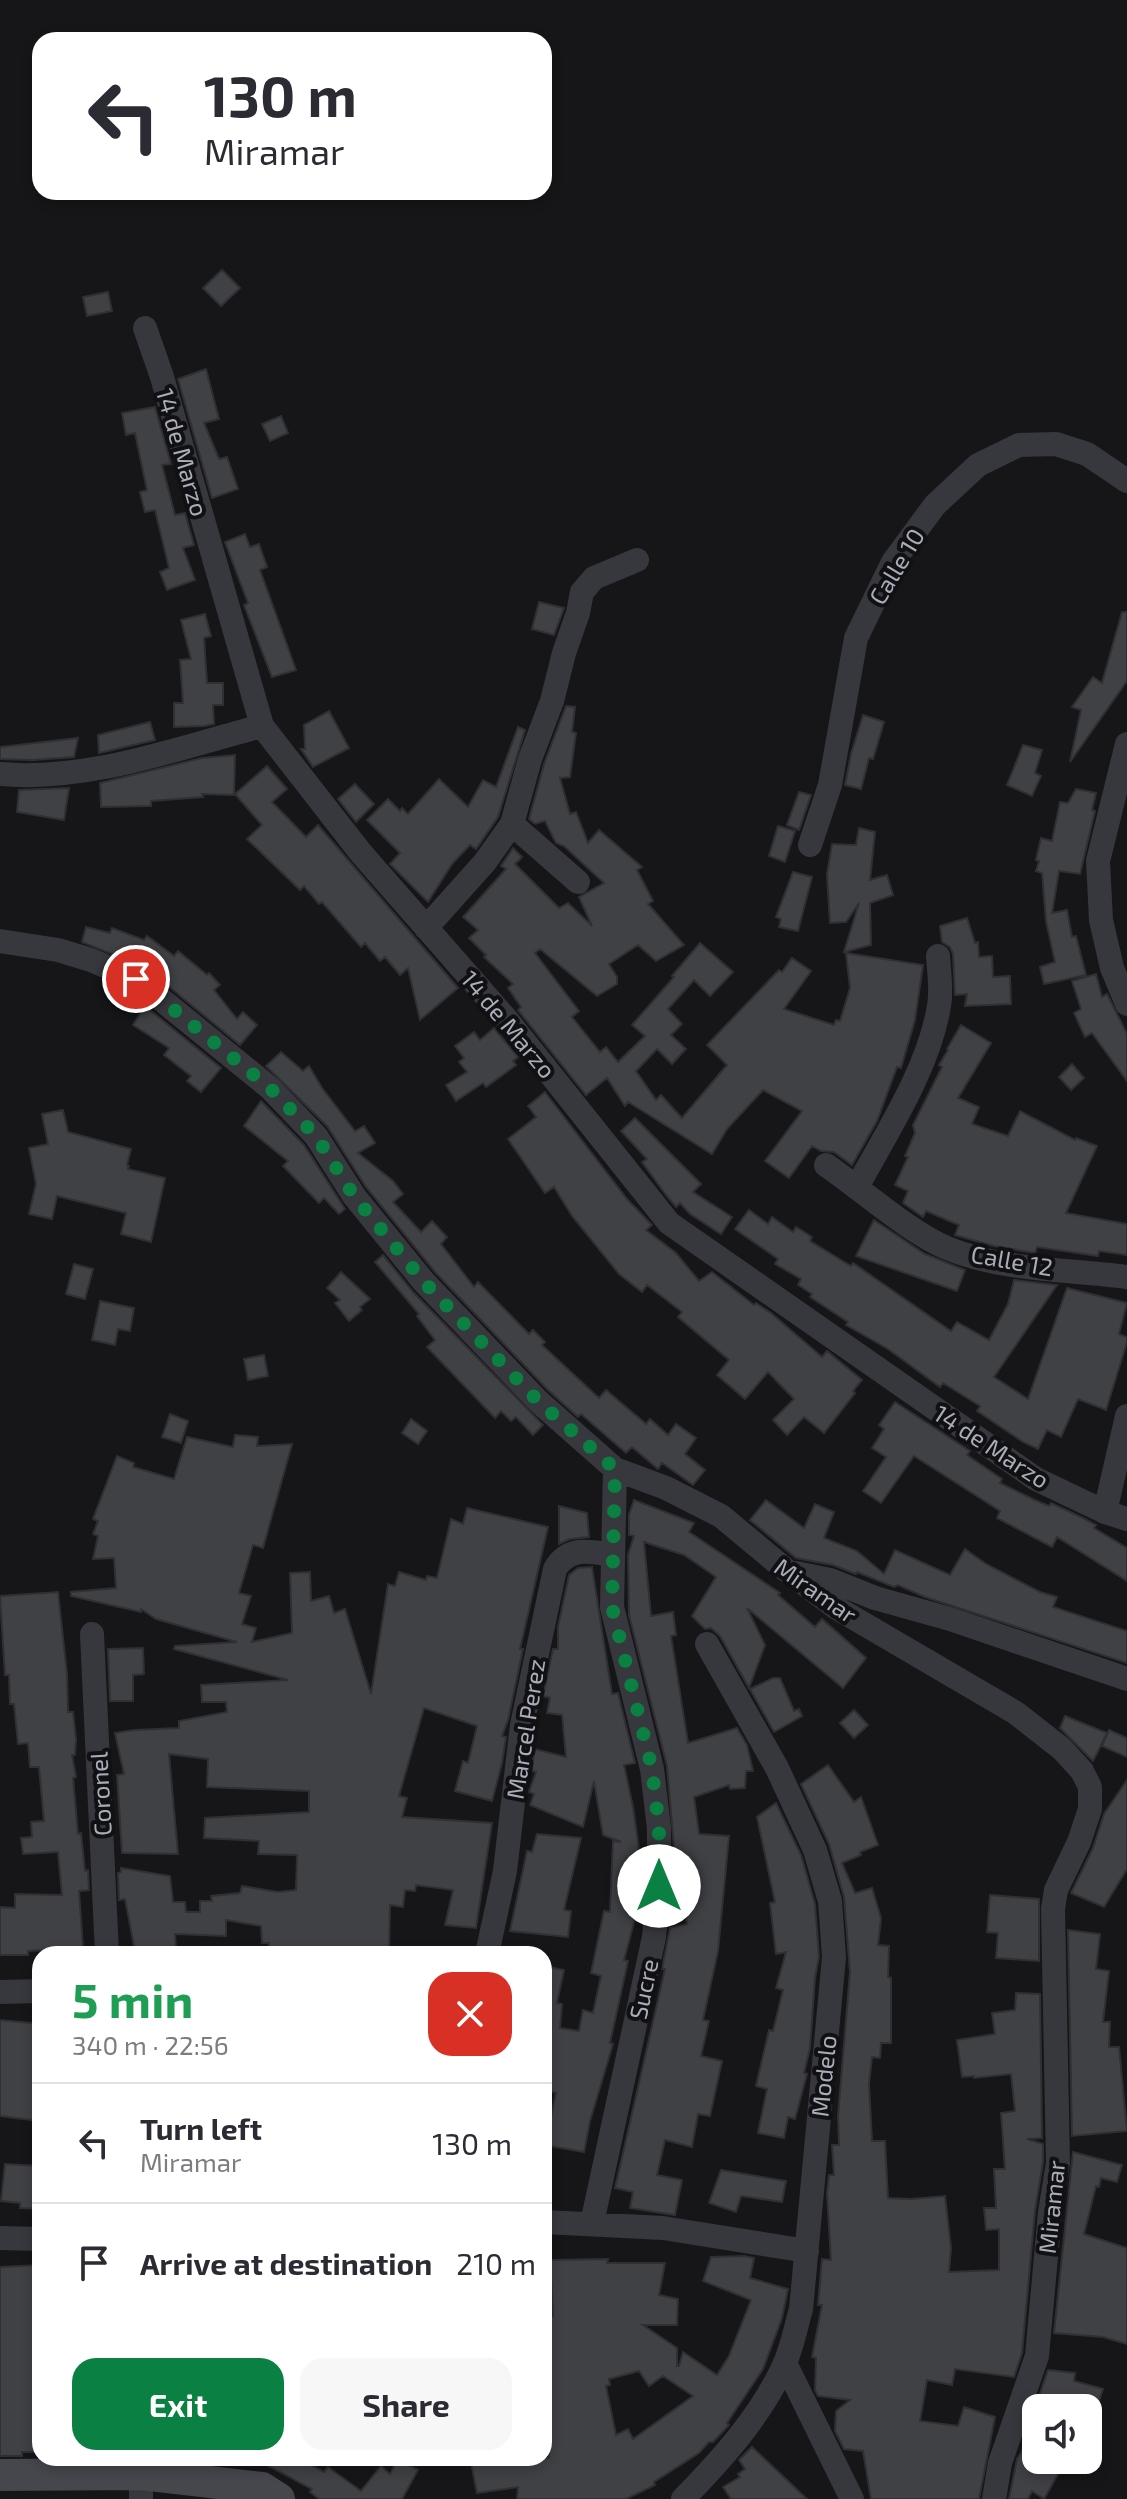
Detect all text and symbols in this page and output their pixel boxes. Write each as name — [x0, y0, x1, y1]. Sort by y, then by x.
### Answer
text: 130 m — [204, 61, 357, 128]
icon: left — [72, 64, 176, 168]
text: Miramar — [204, 129, 344, 172]
street label: 14 de Marzo — [151, 385, 215, 519]
street label: Calle 10 — [862, 523, 930, 609]
pin — [102, 945, 170, 1013]
icon: arrive — [114, 957, 158, 1001]
street label: 14 de Marzo — [456, 964, 562, 1084]
street label: Calle 12 — [969, 1239, 1055, 1281]
street label: 14 de Marzo — [929, 1398, 1055, 1494]
street label: Miramar — [769, 1551, 863, 1629]
street label: Marcel Perez — [500, 1657, 550, 1801]
street label: Coronel — [83, 1751, 117, 1837]
position arrow — [617, 1844, 701, 1928]
street label: Sucre — [622, 1956, 664, 2022]
text: 5 min — [72, 1970, 193, 2028]
button: close — [428, 1972, 512, 2056]
text: 340 m · 22:56 — [72, 2029, 229, 2060]
street label: Modelo — [804, 2034, 842, 2118]
text: Turn left — [140, 2110, 262, 2146]
icon: left — [72, 2121, 116, 2165]
text: 130 m — [432, 2125, 512, 2161]
text: Miramar — [140, 2146, 241, 2177]
street label: Miramar — [1032, 2159, 1070, 2255]
icon: arrive — [72, 2241, 116, 2285]
text: Arrive at destination — [140, 2245, 432, 2281]
text: 210 m — [456, 2245, 536, 2281]
button: Exit — [72, 2358, 284, 2450]
button: Share — [300, 2358, 512, 2450]
map controls — [1022, 2394, 1102, 2474]
button: sound — [1022, 2394, 1102, 2474]

